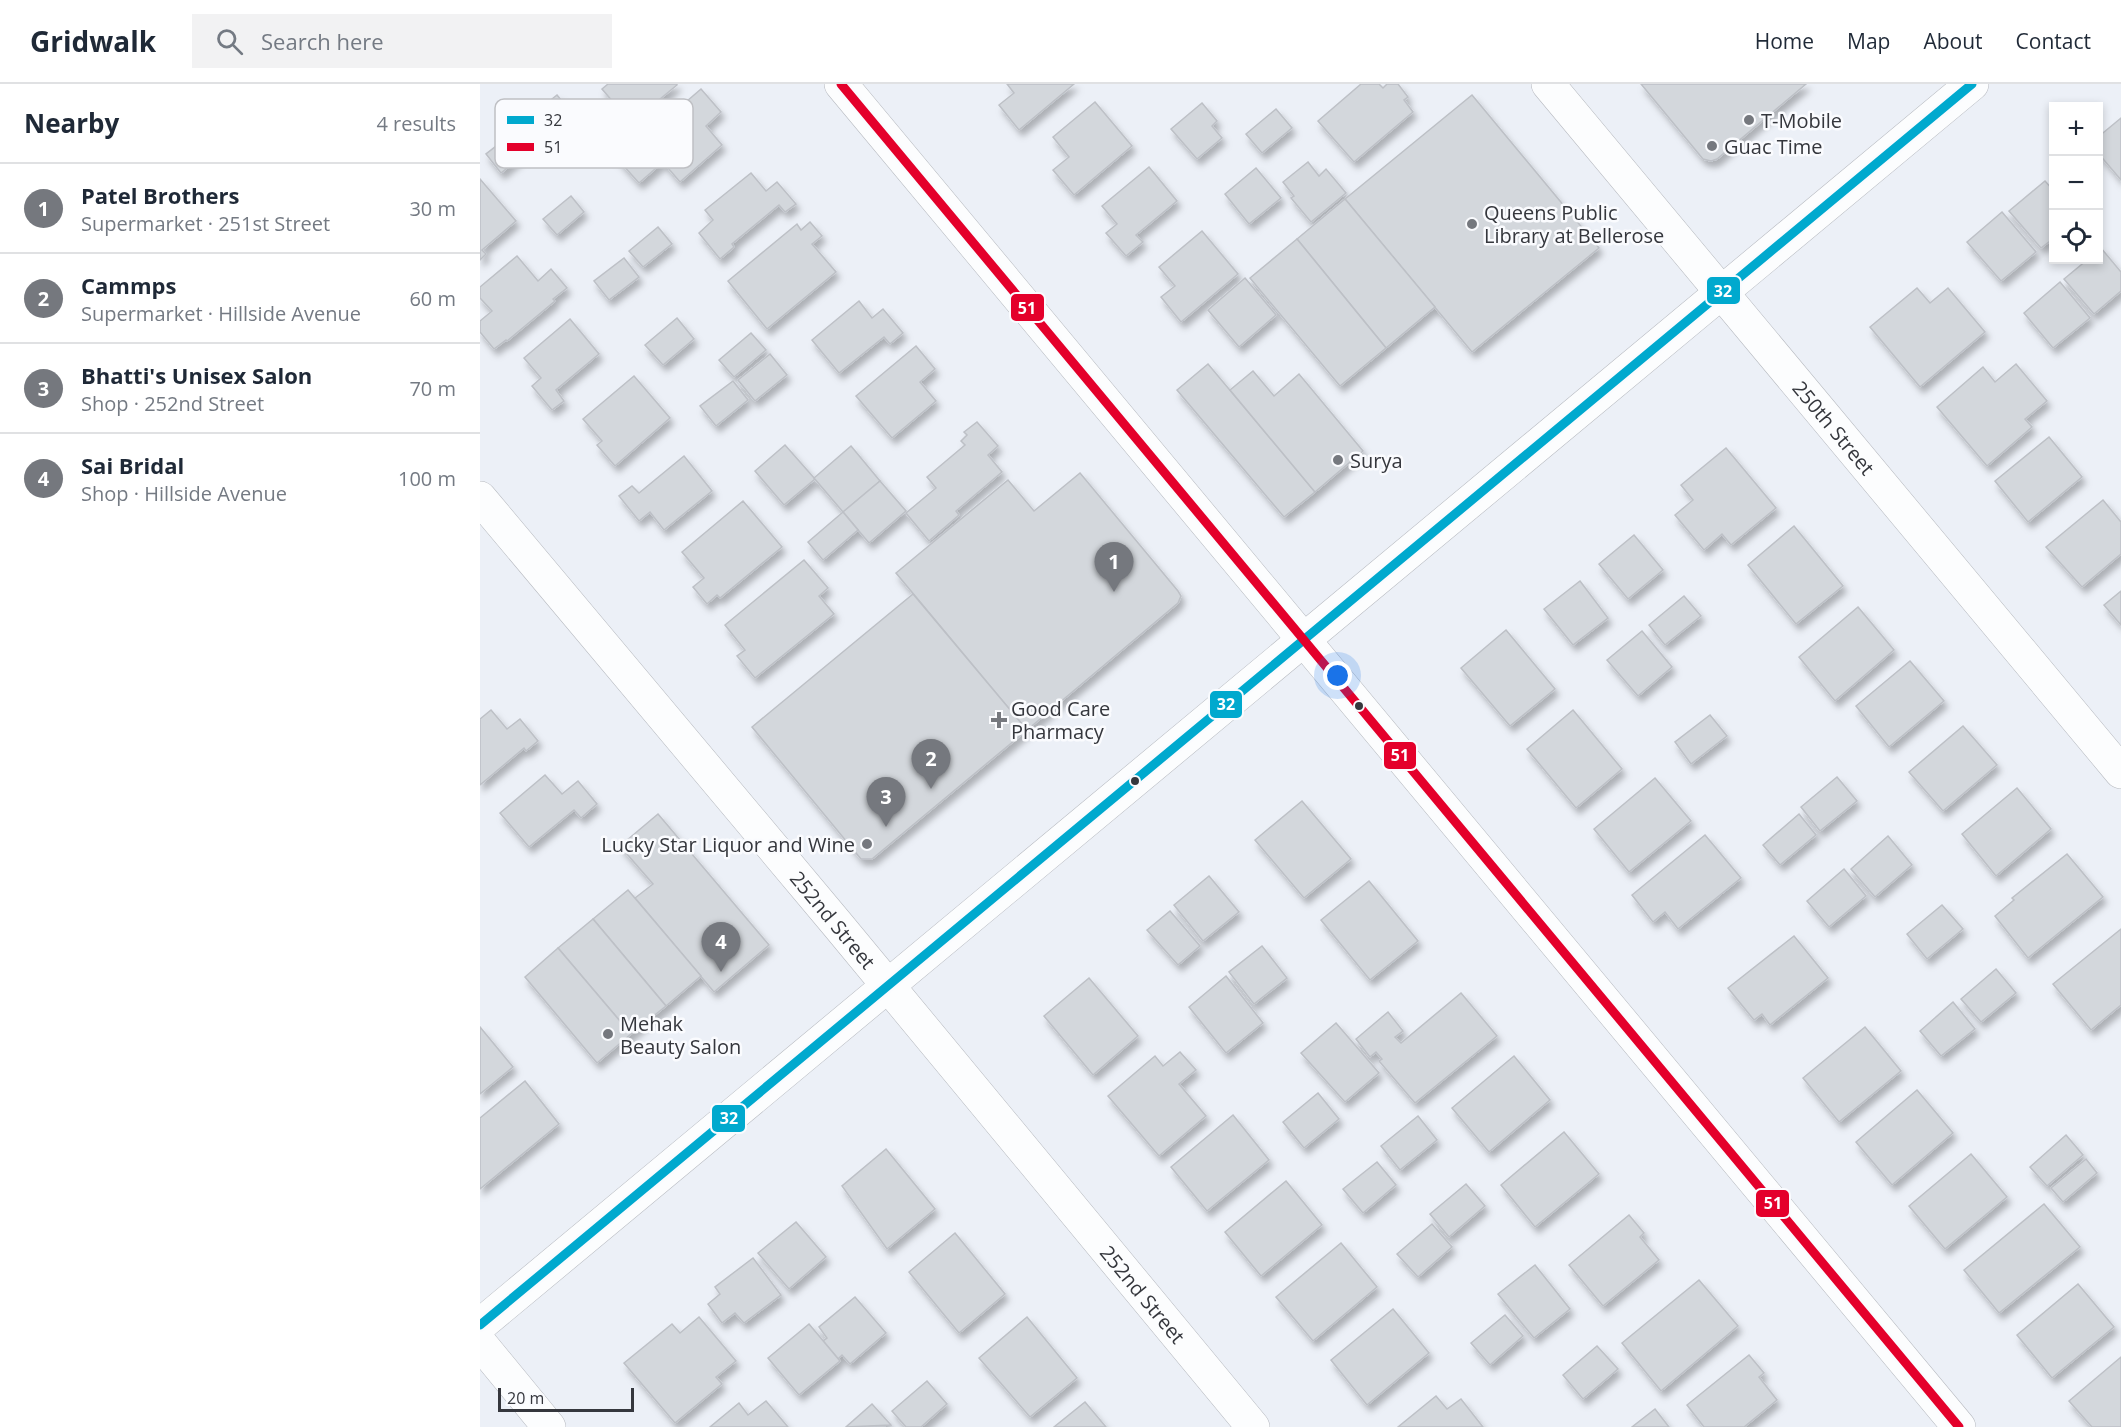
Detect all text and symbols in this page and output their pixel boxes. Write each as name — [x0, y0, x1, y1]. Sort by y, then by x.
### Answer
search box — [192, 14, 612, 68]
text: Gridwalk — [30, 22, 156, 60]
icon: search — [213, 25, 246, 58]
text: Search here — [261, 26, 384, 56]
text: Home — [1755, 27, 1814, 55]
text: Map — [1847, 27, 1890, 55]
text: About — [1923, 27, 1983, 55]
text: Contact — [2016, 27, 2091, 55]
legend — [495, 99, 693, 168]
map controls — [2049, 102, 2103, 264]
button: + — [2049, 102, 2103, 156]
text: Nearby — [24, 105, 119, 141]
place label: T-Mobile — [1761, 107, 1842, 134]
text: 32 — [544, 109, 562, 131]
text: 4 results — [376, 110, 456, 137]
marker: T-Mobile — [1742, 113, 1756, 127]
place label: Guac Time — [1724, 133, 1823, 160]
text: 51 — [544, 136, 562, 158]
marker: Guac Time — [1705, 139, 1719, 153]
button: − — [2049, 156, 2103, 210]
text: Patel Brothers — [81, 180, 239, 210]
text: 1 — [38, 195, 49, 222]
text: 30 m — [409, 195, 456, 222]
place label: Queens Public Library at Bellerose — [1484, 199, 1664, 249]
text: Supermarket · 251st Street — [81, 210, 330, 237]
button: locate — [2049, 210, 2103, 264]
marker: Queens Public Library at Bellerose — [1465, 217, 1479, 231]
text: Cammps — [81, 270, 176, 300]
line badge: 32 — [1706, 276, 1741, 305]
text: 32 — [1714, 280, 1732, 302]
text: 2 — [38, 285, 49, 312]
text: 60 m — [409, 285, 456, 312]
line badge: 51 — [1010, 293, 1045, 322]
text: 51 — [1018, 297, 1036, 319]
text: Supermarket · Hillside Avenue — [81, 300, 361, 327]
text: Bhatti's Unisex Salon — [81, 360, 312, 390]
text: 3 — [38, 375, 49, 402]
text: 70 m — [409, 375, 456, 402]
street label: 250th Street — [1787, 375, 1881, 480]
text: Shop · 252nd Street — [81, 390, 264, 417]
place label: Surya — [1350, 447, 1403, 474]
text: Sai Bridal — [81, 450, 184, 480]
marker: Surya — [1331, 453, 1345, 467]
text: 4 — [38, 465, 49, 492]
text: 100 m — [398, 465, 456, 492]
text: Shop · Hillside Avenue — [81, 480, 287, 507]
pin: 1 — [1094, 542, 1134, 592]
your location — [1323, 661, 1352, 690]
line badge: 32 — [1209, 690, 1243, 719]
text: 32 — [1217, 693, 1235, 715]
place label: Good Care Pharmacy — [1011, 695, 1110, 745]
unlabelled marker — [1353, 700, 1365, 712]
marker: Good Care Pharmacy — [992, 713, 1006, 727]
pin: 2 — [912, 740, 950, 789]
line badge: 51 — [1383, 741, 1417, 770]
text: 51 — [1391, 744, 1409, 766]
unlabelled marker — [1129, 775, 1141, 787]
pin: 3 — [866, 778, 906, 827]
place label: Lucky Star Liquor and Wine — [601, 831, 855, 858]
marker: Lucky Star Liquor and Wine — [860, 837, 874, 851]
street label: 252nd Street — [784, 865, 882, 974]
pin: 4 — [702, 922, 740, 972]
place label: Mehak Beauty Salon — [620, 1010, 741, 1060]
marker: Mehak Beauty Salon — [601, 1027, 615, 1041]
line badge: 32 — [711, 1104, 746, 1133]
text: 32 — [720, 1107, 738, 1129]
line badge: 51 — [1755, 1189, 1790, 1218]
text: 51 — [1764, 1192, 1782, 1214]
street label: 252nd Street — [1094, 1239, 1192, 1349]
scale bar — [498, 1385, 634, 1412]
text: 20 m — [507, 1387, 544, 1409]

